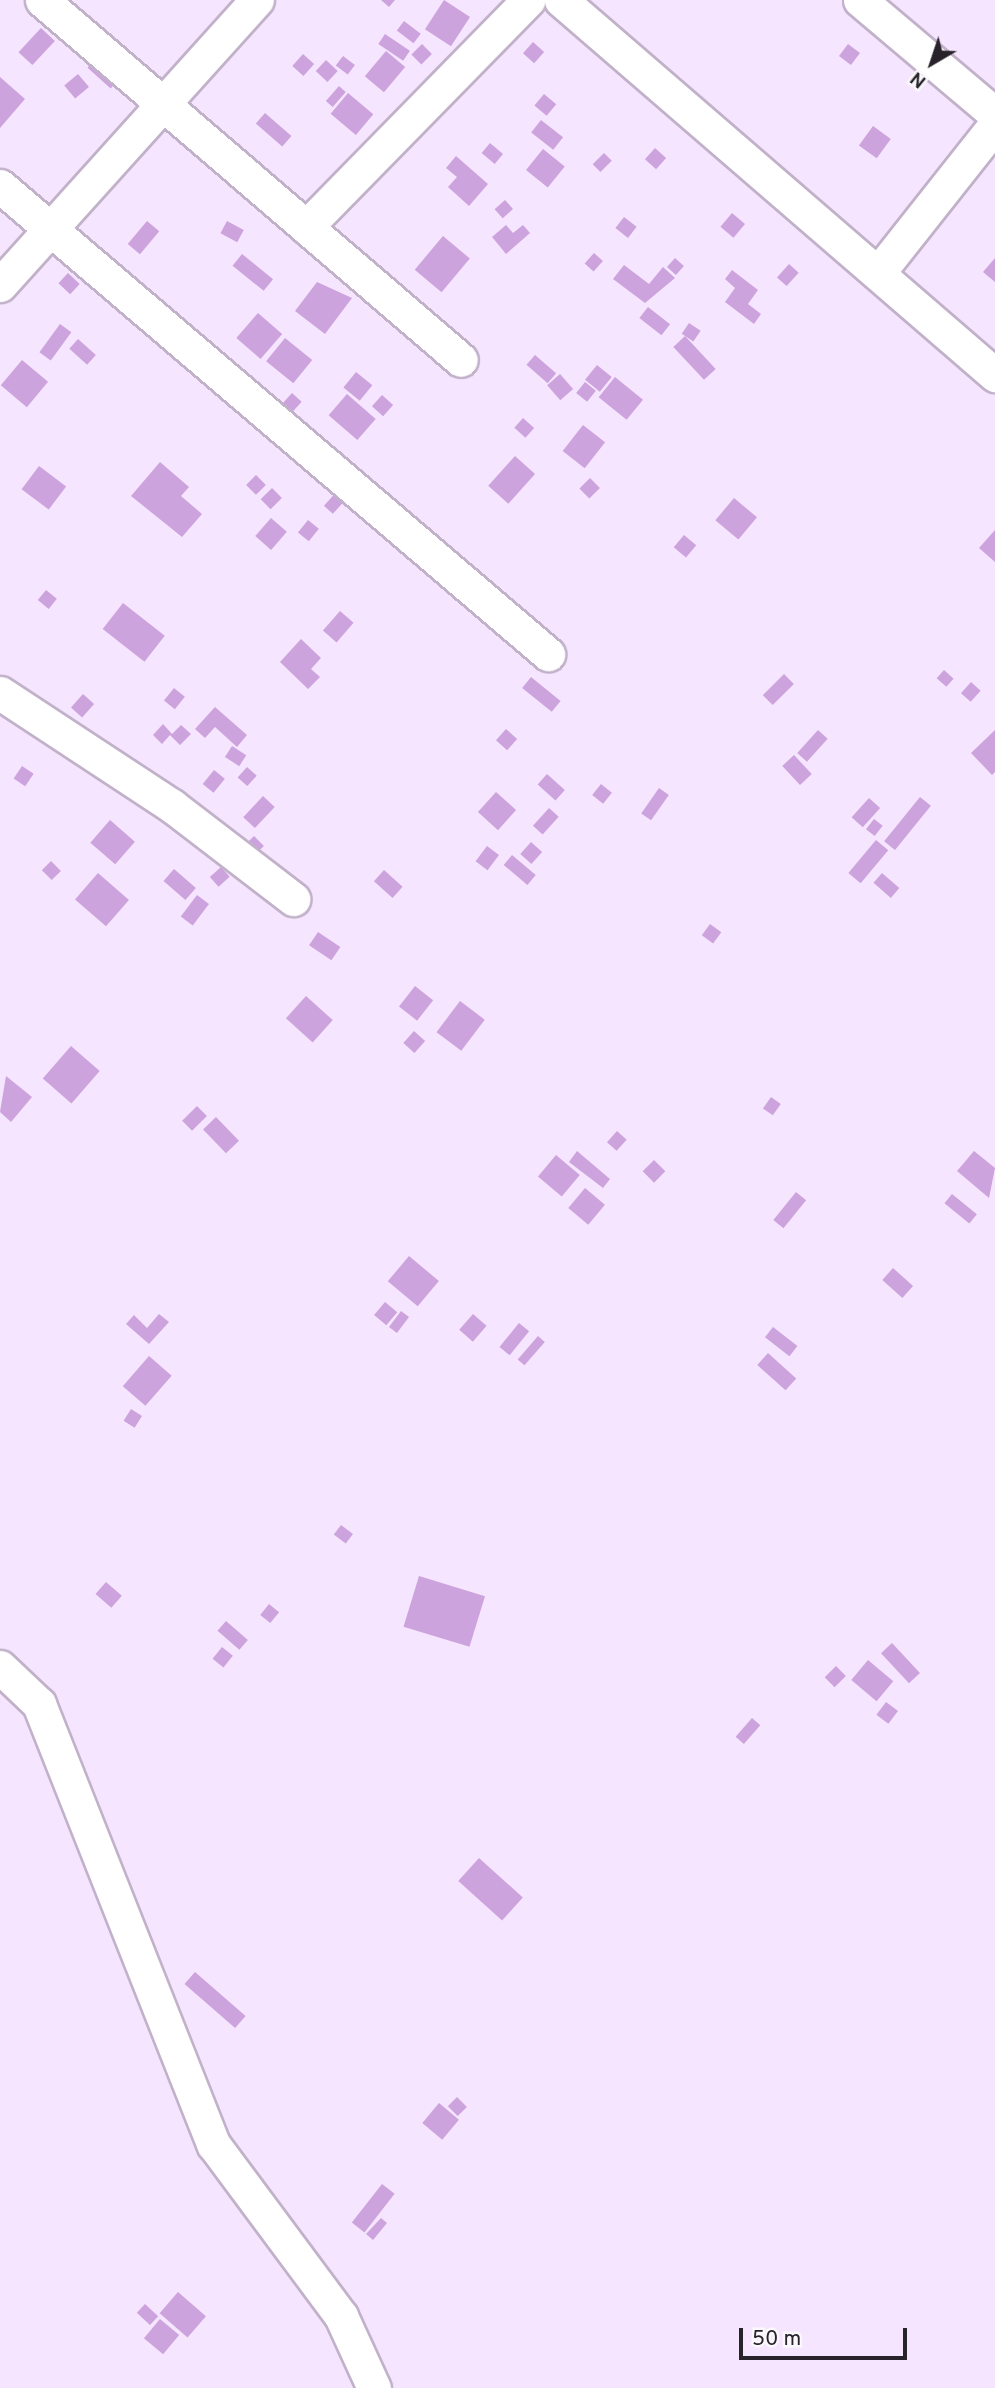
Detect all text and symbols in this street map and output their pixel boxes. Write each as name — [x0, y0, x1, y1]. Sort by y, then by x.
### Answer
north arrow — [897, 28, 967, 98]
text: N — [906, 66, 932, 93]
scale bar — [743, 2314, 911, 2358]
text: 50 m — [752, 2326, 801, 2353]

